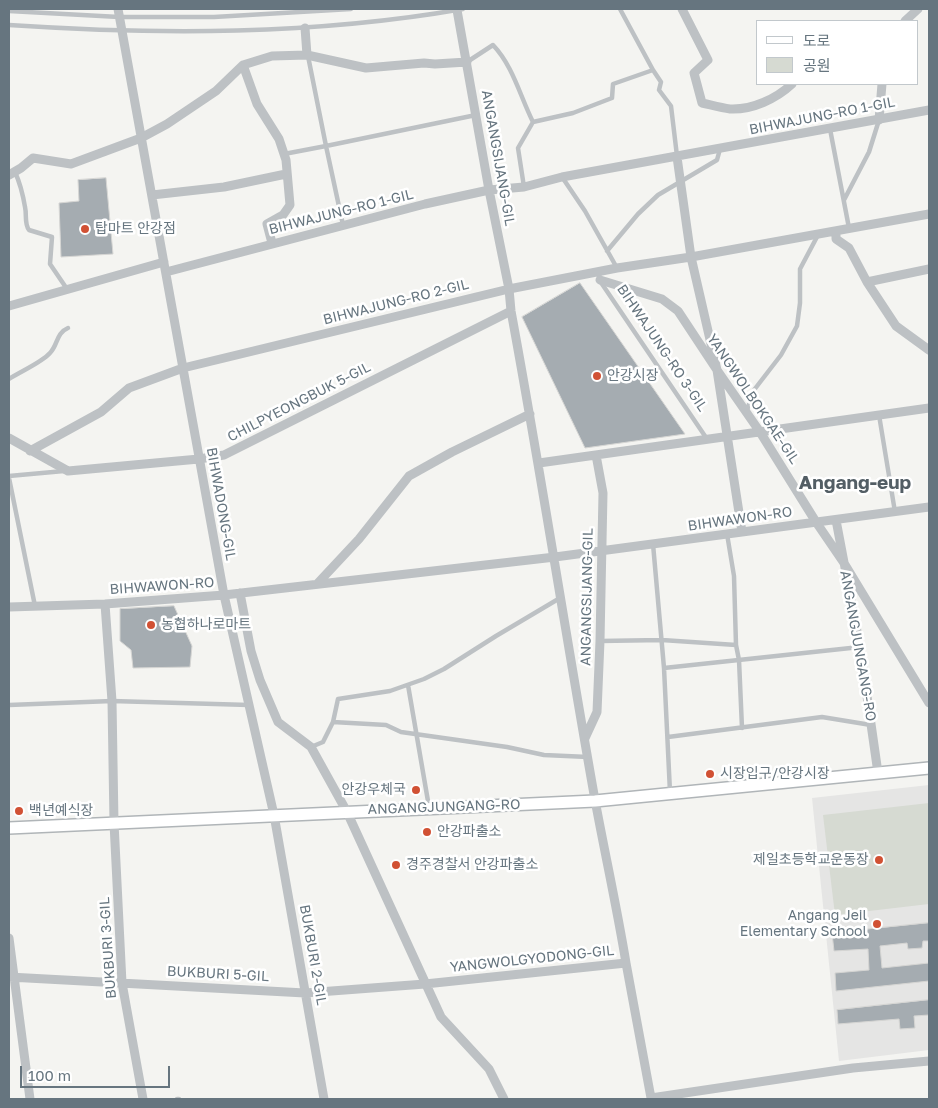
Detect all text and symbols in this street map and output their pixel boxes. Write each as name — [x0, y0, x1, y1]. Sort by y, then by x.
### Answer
legend — [756, 20, 918, 85]
text: 도로 — [803, 31, 831, 49]
text: 공원 — [803, 56, 831, 74]
street label: ANGANGSIJANG-GIL — [478, 89, 518, 227]
street label: BIHWAJUNG-RO 1-GIL — [748, 94, 896, 138]
street label: BIHWAJUNG-RO 1-GIL — [267, 186, 415, 238]
place label: 탑마트 안강점 — [95, 221, 176, 237]
marker: 탑마트 안강점 — [79, 223, 91, 235]
street label: BIHWAJUNG-RO 2-GIL — [321, 276, 471, 328]
street label: BIHWAJUNG-RO 3-GIL — [613, 281, 711, 415]
street label: YANGWOLBOKGAE-GIL — [703, 331, 803, 467]
street label: CHILPYEONGBUK 5-GIL — [225, 359, 373, 445]
place label: 안강시장 — [607, 368, 659, 384]
marker: 안강시장 — [591, 370, 603, 382]
street label: BIHWADONG-GIL — [203, 446, 239, 562]
district label: Angang-eup — [799, 472, 911, 494]
street label: BIHWAWON-RO — [687, 503, 793, 535]
street label: ANGANGSIJANG-GIL — [577, 528, 597, 666]
street label: ANGANGJUNGANG-RO — [836, 569, 880, 723]
street label: BIHWAWON-RO — [109, 574, 215, 598]
place label: 농협하나로마트 — [161, 617, 251, 633]
marker: 농협하나로마트 — [145, 619, 157, 631]
place label: 시장입구/안강시장 — [720, 766, 830, 782]
marker: 시장입구/안강시장 — [704, 768, 716, 780]
place label: 안강우체국 — [342, 782, 406, 798]
marker: 안강우체국 — [410, 784, 422, 796]
street label: ANGANGJUNGANG-RO — [367, 796, 521, 818]
place label: 백년예식장 — [29, 803, 93, 819]
marker: 백년예식장 — [13, 805, 25, 817]
place label: 안강파출소 — [437, 824, 501, 840]
marker: 안강파출소 — [421, 826, 433, 838]
place label: 제일초등학교운동장 — [753, 852, 869, 868]
marker: 제일초등학교운동장 — [873, 854, 885, 866]
place label: 경주경찰서 안강파출소 — [406, 857, 538, 873]
marker: 경주경찰서 안강파출소 — [390, 859, 402, 871]
street label: BUKBURI 3-GIL — [96, 897, 120, 999]
street label: BUKBURI 2-GIL — [296, 903, 330, 1007]
place label: Angang Jeil Elementary School — [740, 908, 867, 940]
marker: Angang Jeil Elementary School — [871, 918, 883, 930]
street label: YANGWOLGYODONG-GIL — [449, 942, 615, 976]
street label: BUKBURI 5-GIL — [167, 963, 269, 985]
scale bar — [22, 1056, 172, 1088]
text: 100 m — [28, 1066, 71, 1084]

